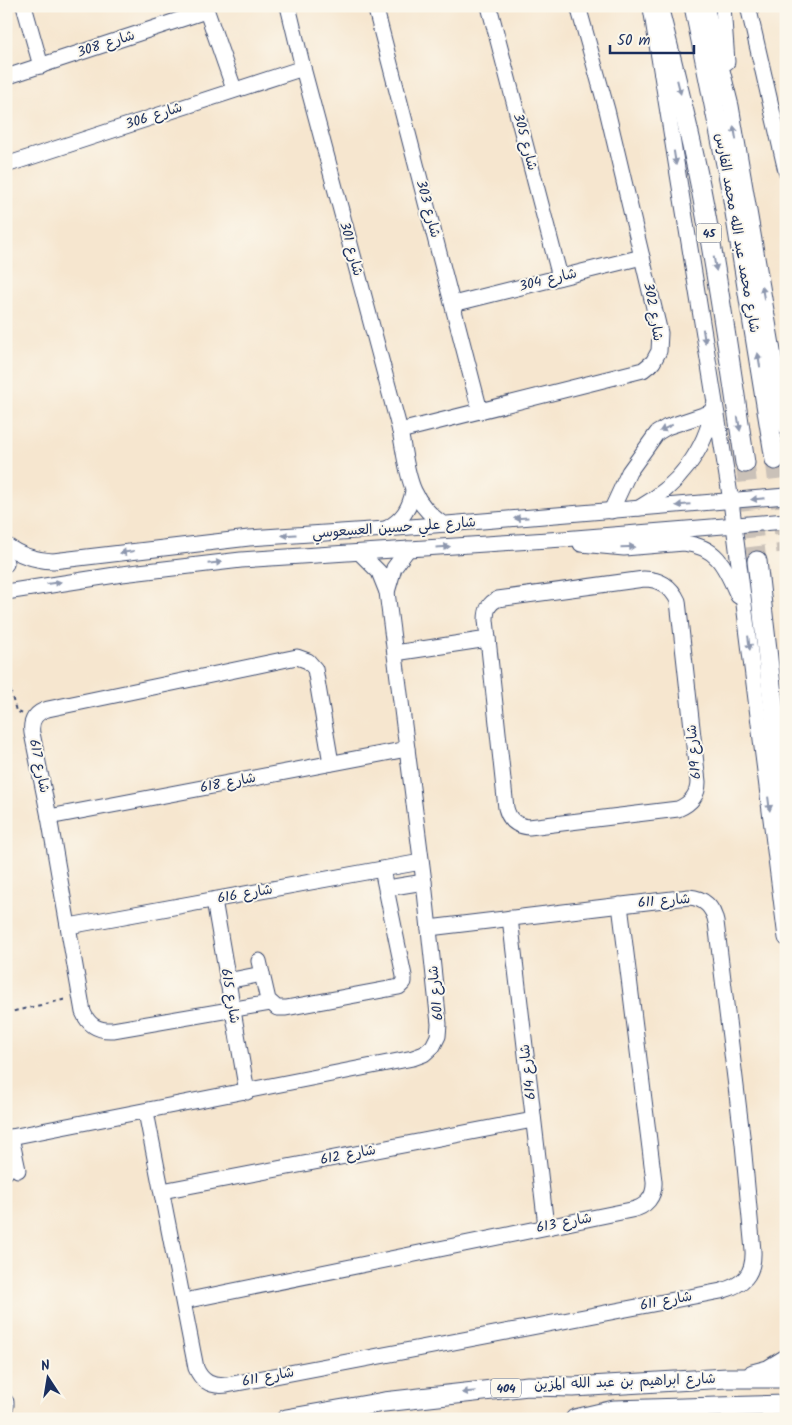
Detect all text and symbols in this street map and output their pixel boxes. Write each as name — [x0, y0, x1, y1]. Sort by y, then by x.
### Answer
scale bar — [610, 22, 693, 54]
street label: شارع 308 — [74, 24, 138, 64]
text: 50 m — [617, 29, 651, 53]
one-way arrow — [675, 80, 683, 95]
street label: شارع 306 — [123, 96, 185, 136]
street label: شارع 305 — [507, 111, 543, 173]
one-way arrow — [731, 124, 739, 140]
street label: شارع محمد عبد الله محمد الفارس — [709, 131, 765, 335]
one-way arrow — [671, 150, 679, 166]
street label: شارع 303 — [410, 178, 446, 240]
street label: شارع 301 — [333, 219, 369, 279]
road number: 45 — [696, 224, 722, 242]
one-way arrow — [711, 256, 719, 272]
street label: شارع 304 — [517, 262, 579, 298]
street label: شارع 302 — [637, 281, 669, 343]
one-way arrow — [759, 284, 767, 300]
one-way arrow — [700, 328, 708, 344]
one-way arrow — [755, 351, 763, 367]
one-way arrow — [736, 417, 744, 433]
one-way arrow — [659, 424, 674, 433]
one-way arrow — [750, 495, 766, 503]
one-way arrow — [674, 502, 690, 510]
street label: شارع علي حسين العسعوسي — [311, 511, 477, 546]
one-way arrow — [512, 515, 528, 523]
one-way arrow — [281, 531, 297, 539]
one-way arrow — [435, 543, 451, 551]
one-way arrow — [620, 543, 636, 551]
one-way arrow — [119, 548, 135, 556]
one-way arrow — [208, 559, 224, 567]
one-way arrow — [47, 579, 63, 587]
one-way arrow — [745, 635, 753, 651]
street label: شارع 619 — [681, 724, 707, 780]
street label: شارع 617 — [23, 737, 55, 795]
street label: شارع 618 — [198, 767, 258, 799]
one-way arrow — [765, 797, 773, 813]
street label: شارع 616 — [216, 878, 274, 910]
street label: شارع 611 — [637, 888, 691, 914]
street label: شارع 601 — [422, 964, 450, 1022]
street label: شارع 615 — [214, 967, 246, 1025]
street label: شارع 614 — [514, 1043, 542, 1101]
street label: شارع 612 — [318, 1139, 378, 1171]
street label: شارع 613 — [534, 1207, 594, 1239]
street label: شارع 611 — [638, 1285, 694, 1317]
north arrow — [22, 1352, 72, 1402]
text: N — [39, 1355, 52, 1378]
street label: شارع 611 — [240, 1361, 296, 1393]
street label: شارع ابراهيم بن عبد الله المزين — [534, 1368, 716, 1396]
road number: 404 — [491, 1379, 521, 1398]
one-way arrow — [460, 1388, 476, 1396]

